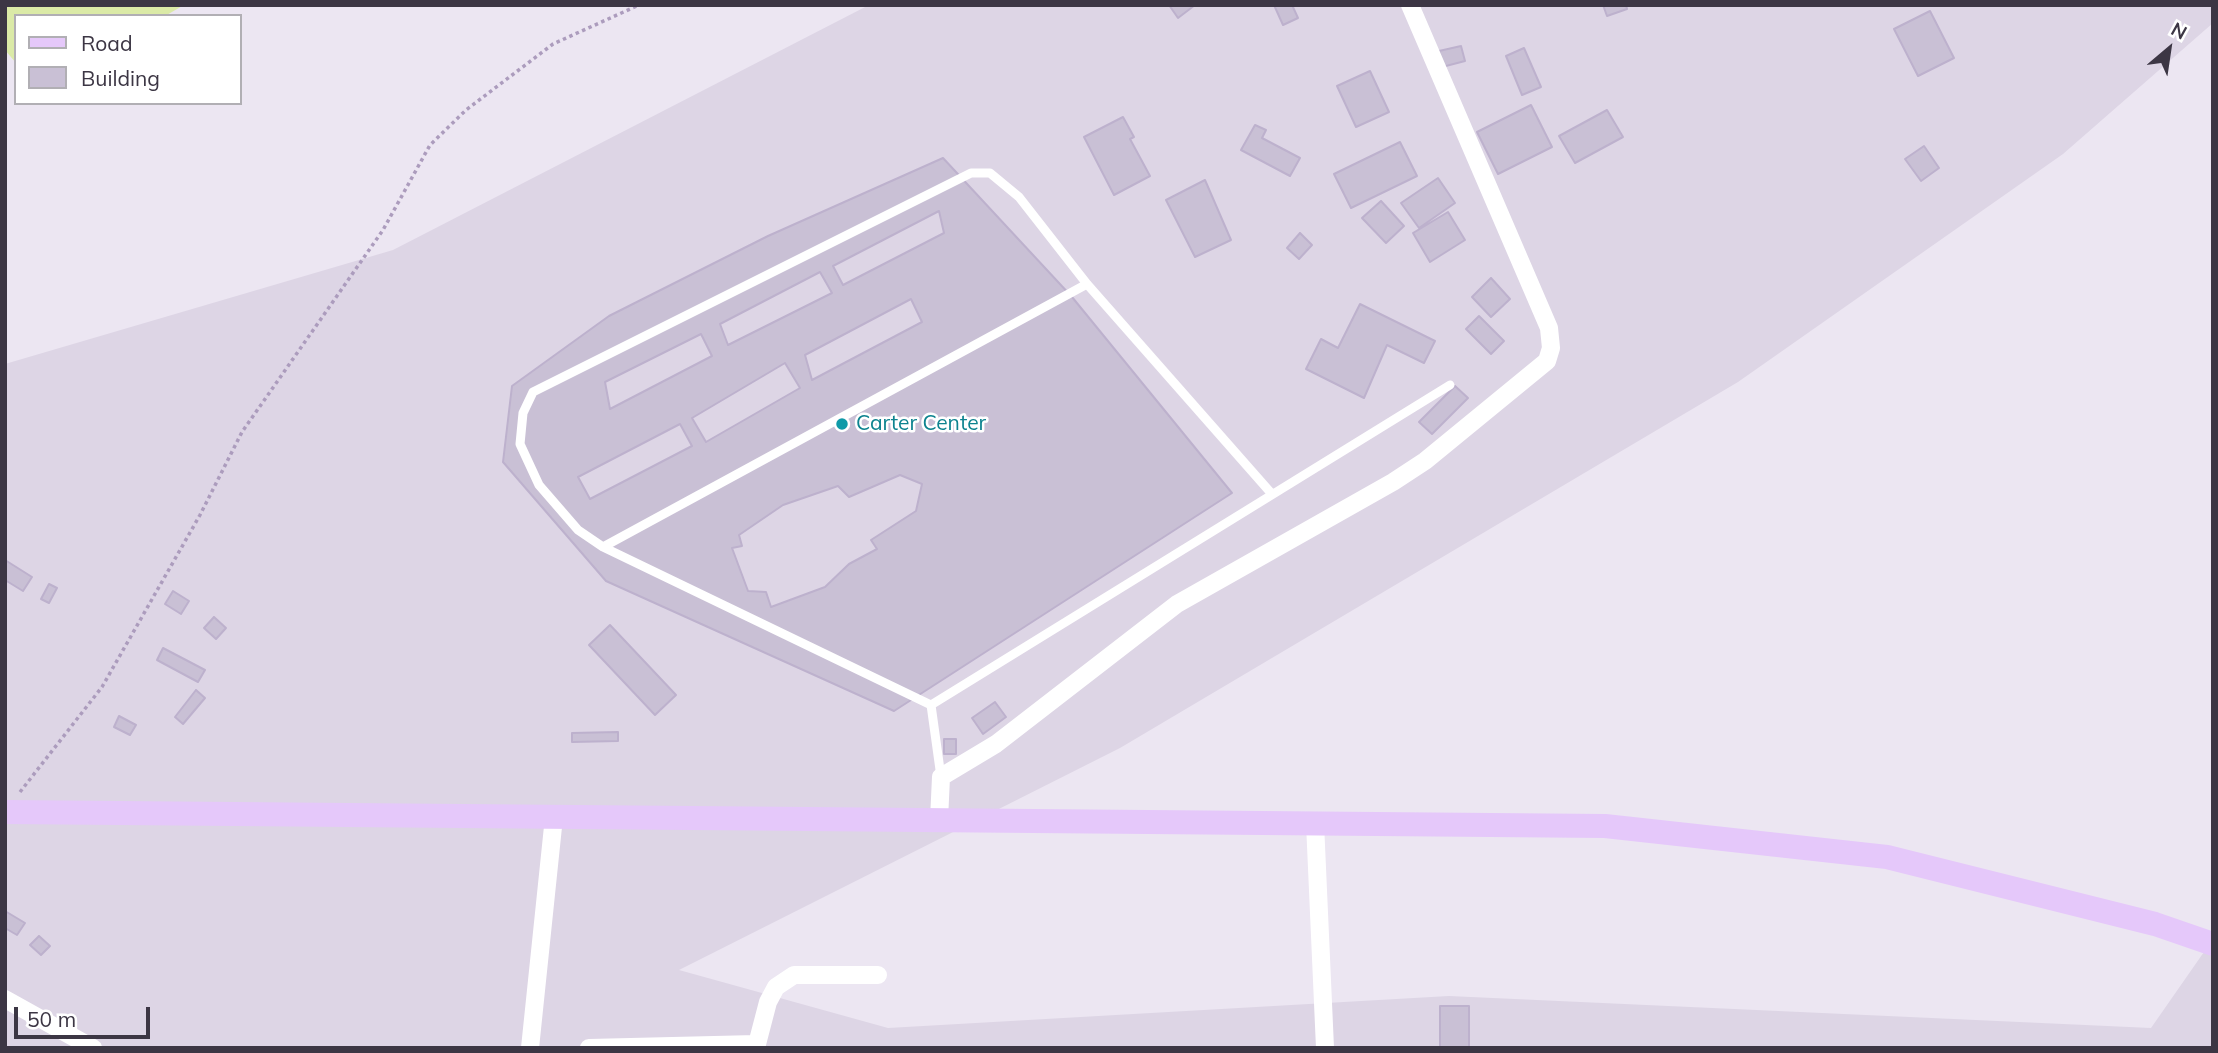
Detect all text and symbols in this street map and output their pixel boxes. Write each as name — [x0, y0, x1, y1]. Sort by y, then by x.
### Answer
legend — [14, 14, 242, 105]
north arrow — [2134, 14, 2204, 84]
text: N — [2167, 17, 2191, 45]
text: Road — [81, 30, 132, 56]
text: Building — [81, 65, 160, 91]
place label: Carter Center — [856, 411, 986, 437]
marker: Carter Center — [834, 416, 850, 432]
scale bar — [18, 993, 154, 1038]
text: 50 m — [27, 1006, 76, 1032]

